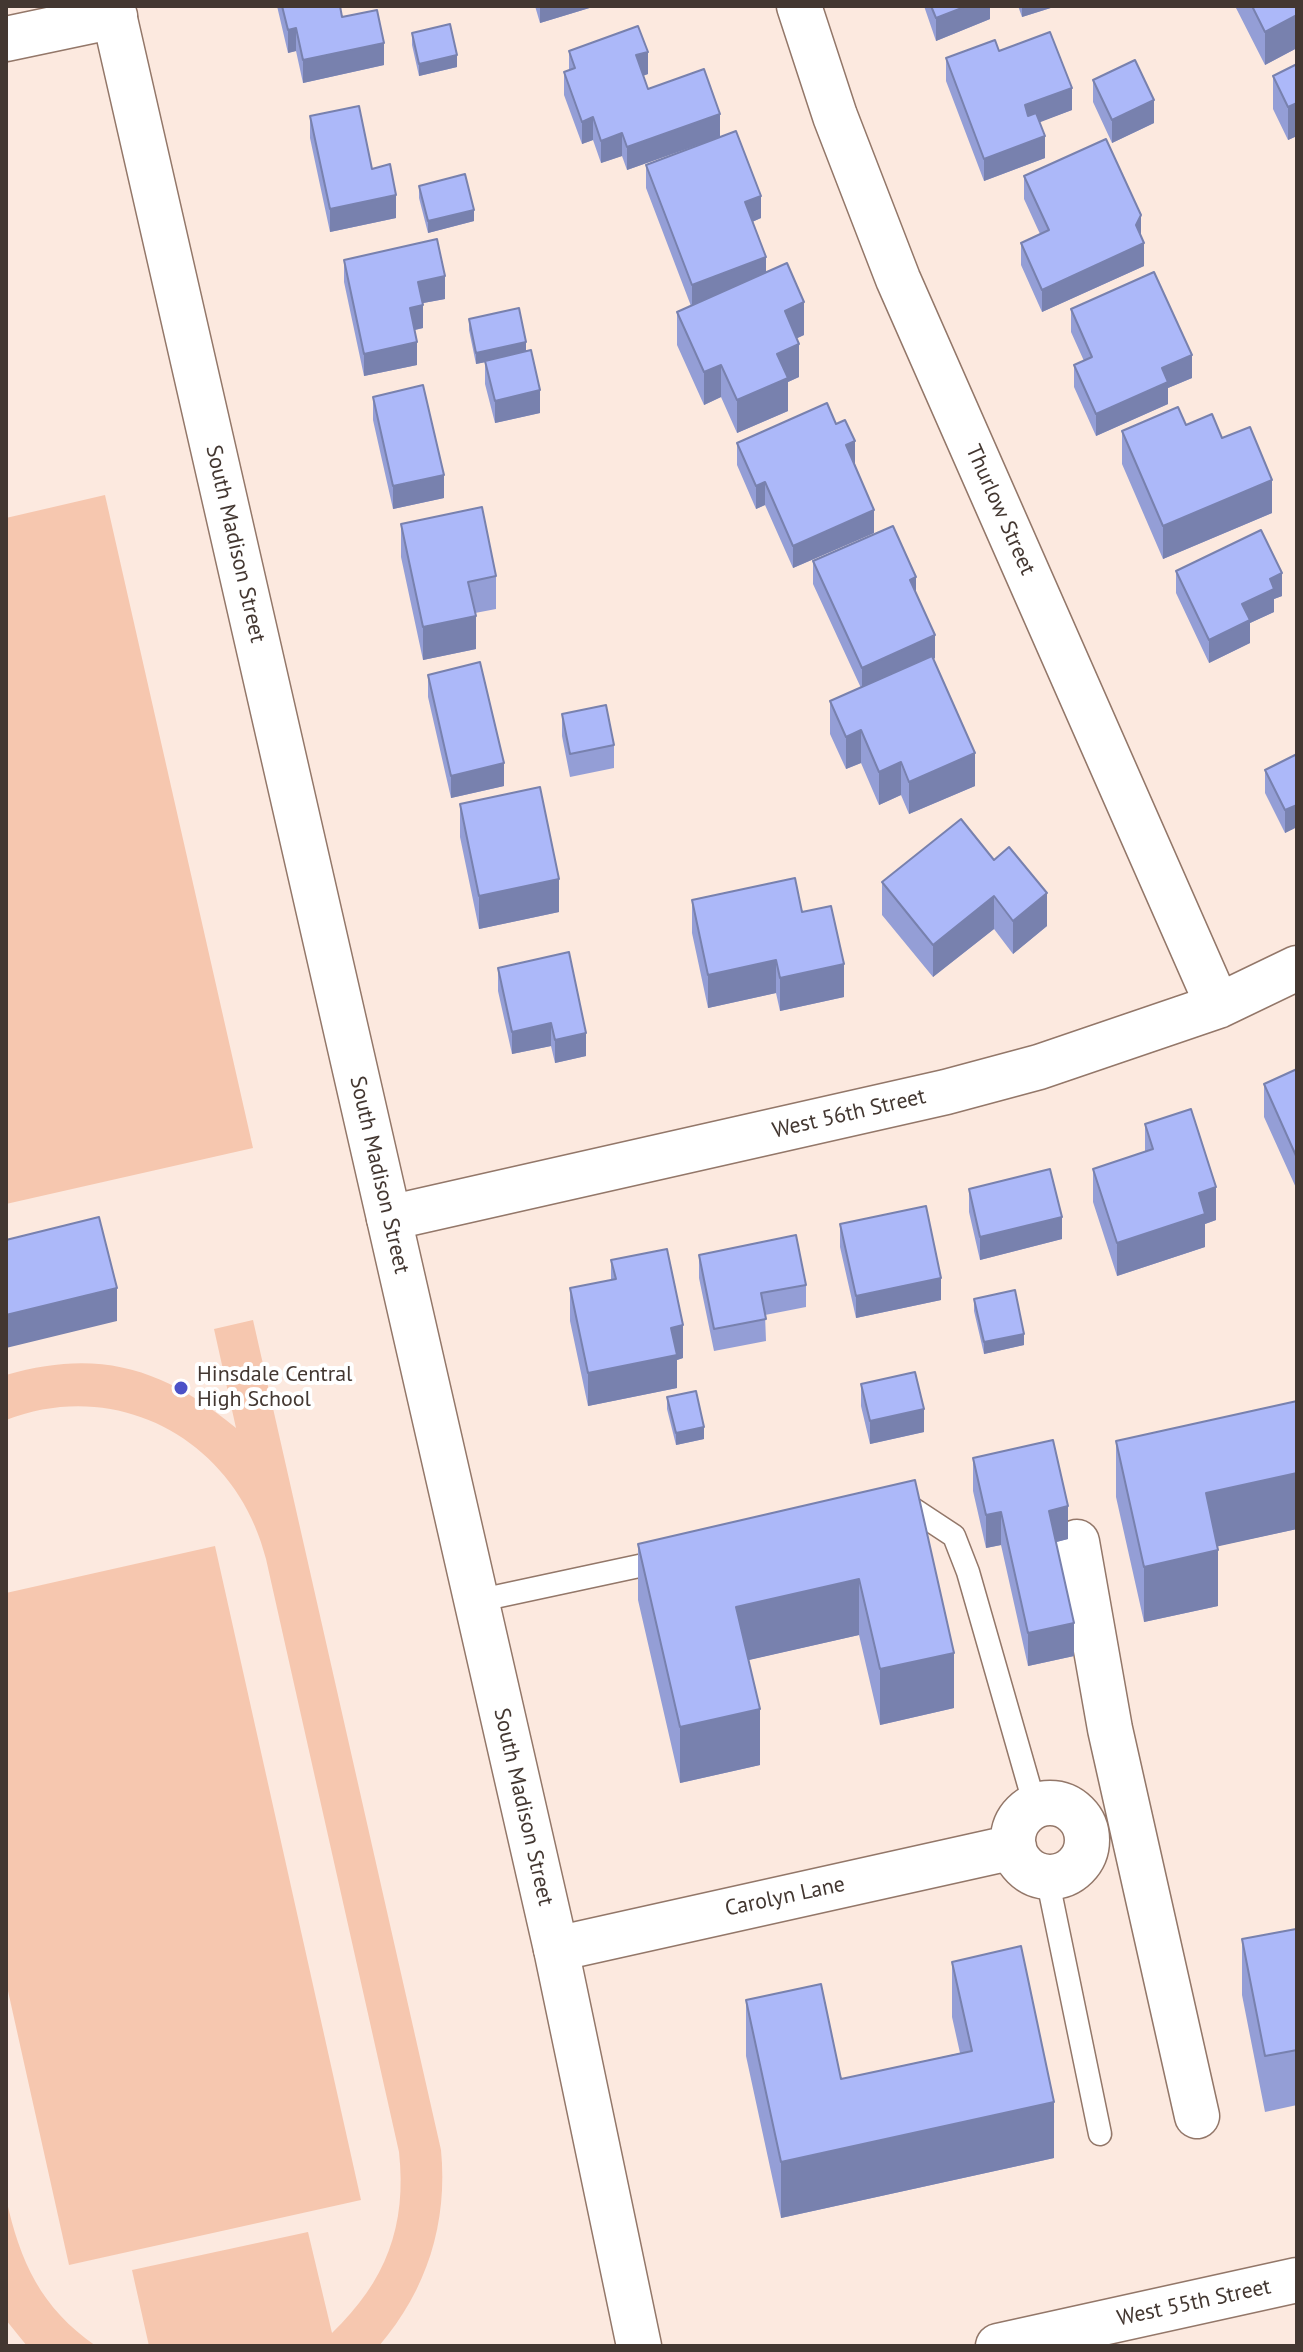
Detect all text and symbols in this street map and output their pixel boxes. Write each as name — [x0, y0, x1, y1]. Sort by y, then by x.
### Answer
street label: Thurlow Street — [960, 441, 1040, 579]
street label: South Madison Street — [199, 443, 271, 645]
street label: South Madison Street — [343, 1074, 415, 1276]
street label: West 56th Street — [770, 1084, 928, 1144]
place label: Hinsdale Central High School — [197, 1362, 352, 1414]
marker: Hinsdale Central High School — [172, 1379, 190, 1397]
street label: South Madison Street — [487, 1706, 559, 1908]
street label: Carolyn Lane — [723, 1871, 847, 1923]
street label: West 55th Street — [1115, 2274, 1273, 2332]

